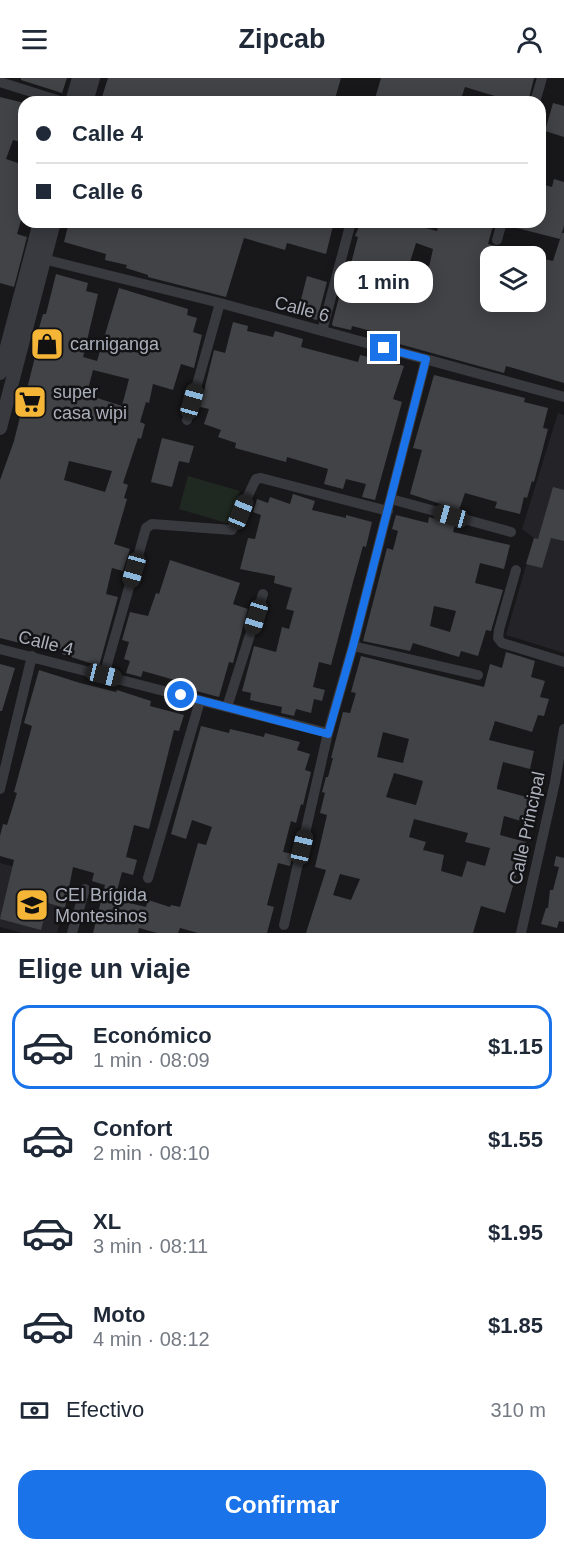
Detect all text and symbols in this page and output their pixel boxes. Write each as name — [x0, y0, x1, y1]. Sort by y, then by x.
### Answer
icon: menu — [18, 23, 51, 56]
icon: person — [513, 23, 546, 56]
text: Zipcab — [238, 24, 326, 54]
text: Calle 4 — [72, 121, 143, 146]
text: Calle 6 — [72, 179, 143, 204]
map controls — [480, 246, 546, 312]
button: layers — [480, 246, 546, 312]
callout: 1 min — [334, 261, 434, 303]
text: 1 min — [357, 271, 410, 293]
street label: Calle 6 — [272, 292, 332, 326]
shop icon: carniganga — [29, 326, 65, 362]
place label: carniganga — [70, 334, 160, 354]
route end — [370, 334, 397, 361]
car — [178, 381, 206, 421]
place label: super casa wipi — [53, 382, 127, 423]
supermarket icon: super casa wipi — [12, 384, 48, 420]
car — [226, 492, 256, 532]
car — [431, 502, 471, 530]
car — [120, 550, 148, 590]
car — [242, 597, 270, 637]
street label: Calle 4 — [16, 627, 76, 659]
car — [84, 662, 124, 688]
route start — [167, 681, 194, 708]
street label: Calle Principal — [505, 770, 549, 886]
car — [289, 827, 315, 867]
place label: CEI Brígida Montesinos — [55, 885, 148, 926]
school or university icon: CEI Brígida Montesinos — [14, 887, 50, 923]
text: Elige un viaje — [18, 954, 191, 984]
icon: car — [21, 1020, 75, 1074]
text: Económico — [93, 1023, 212, 1048]
text: $1.15 — [488, 1034, 543, 1059]
text: 1 min · 08:09 — [93, 1049, 210, 1071]
icon: car — [21, 1113, 75, 1167]
text: Confort — [93, 1116, 172, 1141]
text: $1.55 — [488, 1127, 543, 1152]
text: 2 min · 08:10 — [93, 1142, 210, 1164]
icon: car — [21, 1206, 75, 1260]
text: XL — [93, 1209, 121, 1234]
text: $1.95 — [488, 1220, 543, 1245]
text: 3 min · 08:11 — [93, 1235, 208, 1257]
icon: car — [21, 1299, 75, 1353]
text: Moto — [93, 1302, 146, 1327]
text: $1.85 — [488, 1313, 543, 1338]
text: 4 min · 08:12 — [93, 1328, 210, 1350]
icon: cash — [18, 1394, 51, 1427]
text: Efectivo — [66, 1397, 144, 1422]
text: 310 m — [490, 1399, 546, 1421]
button: Confirmar — [18, 1470, 546, 1539]

